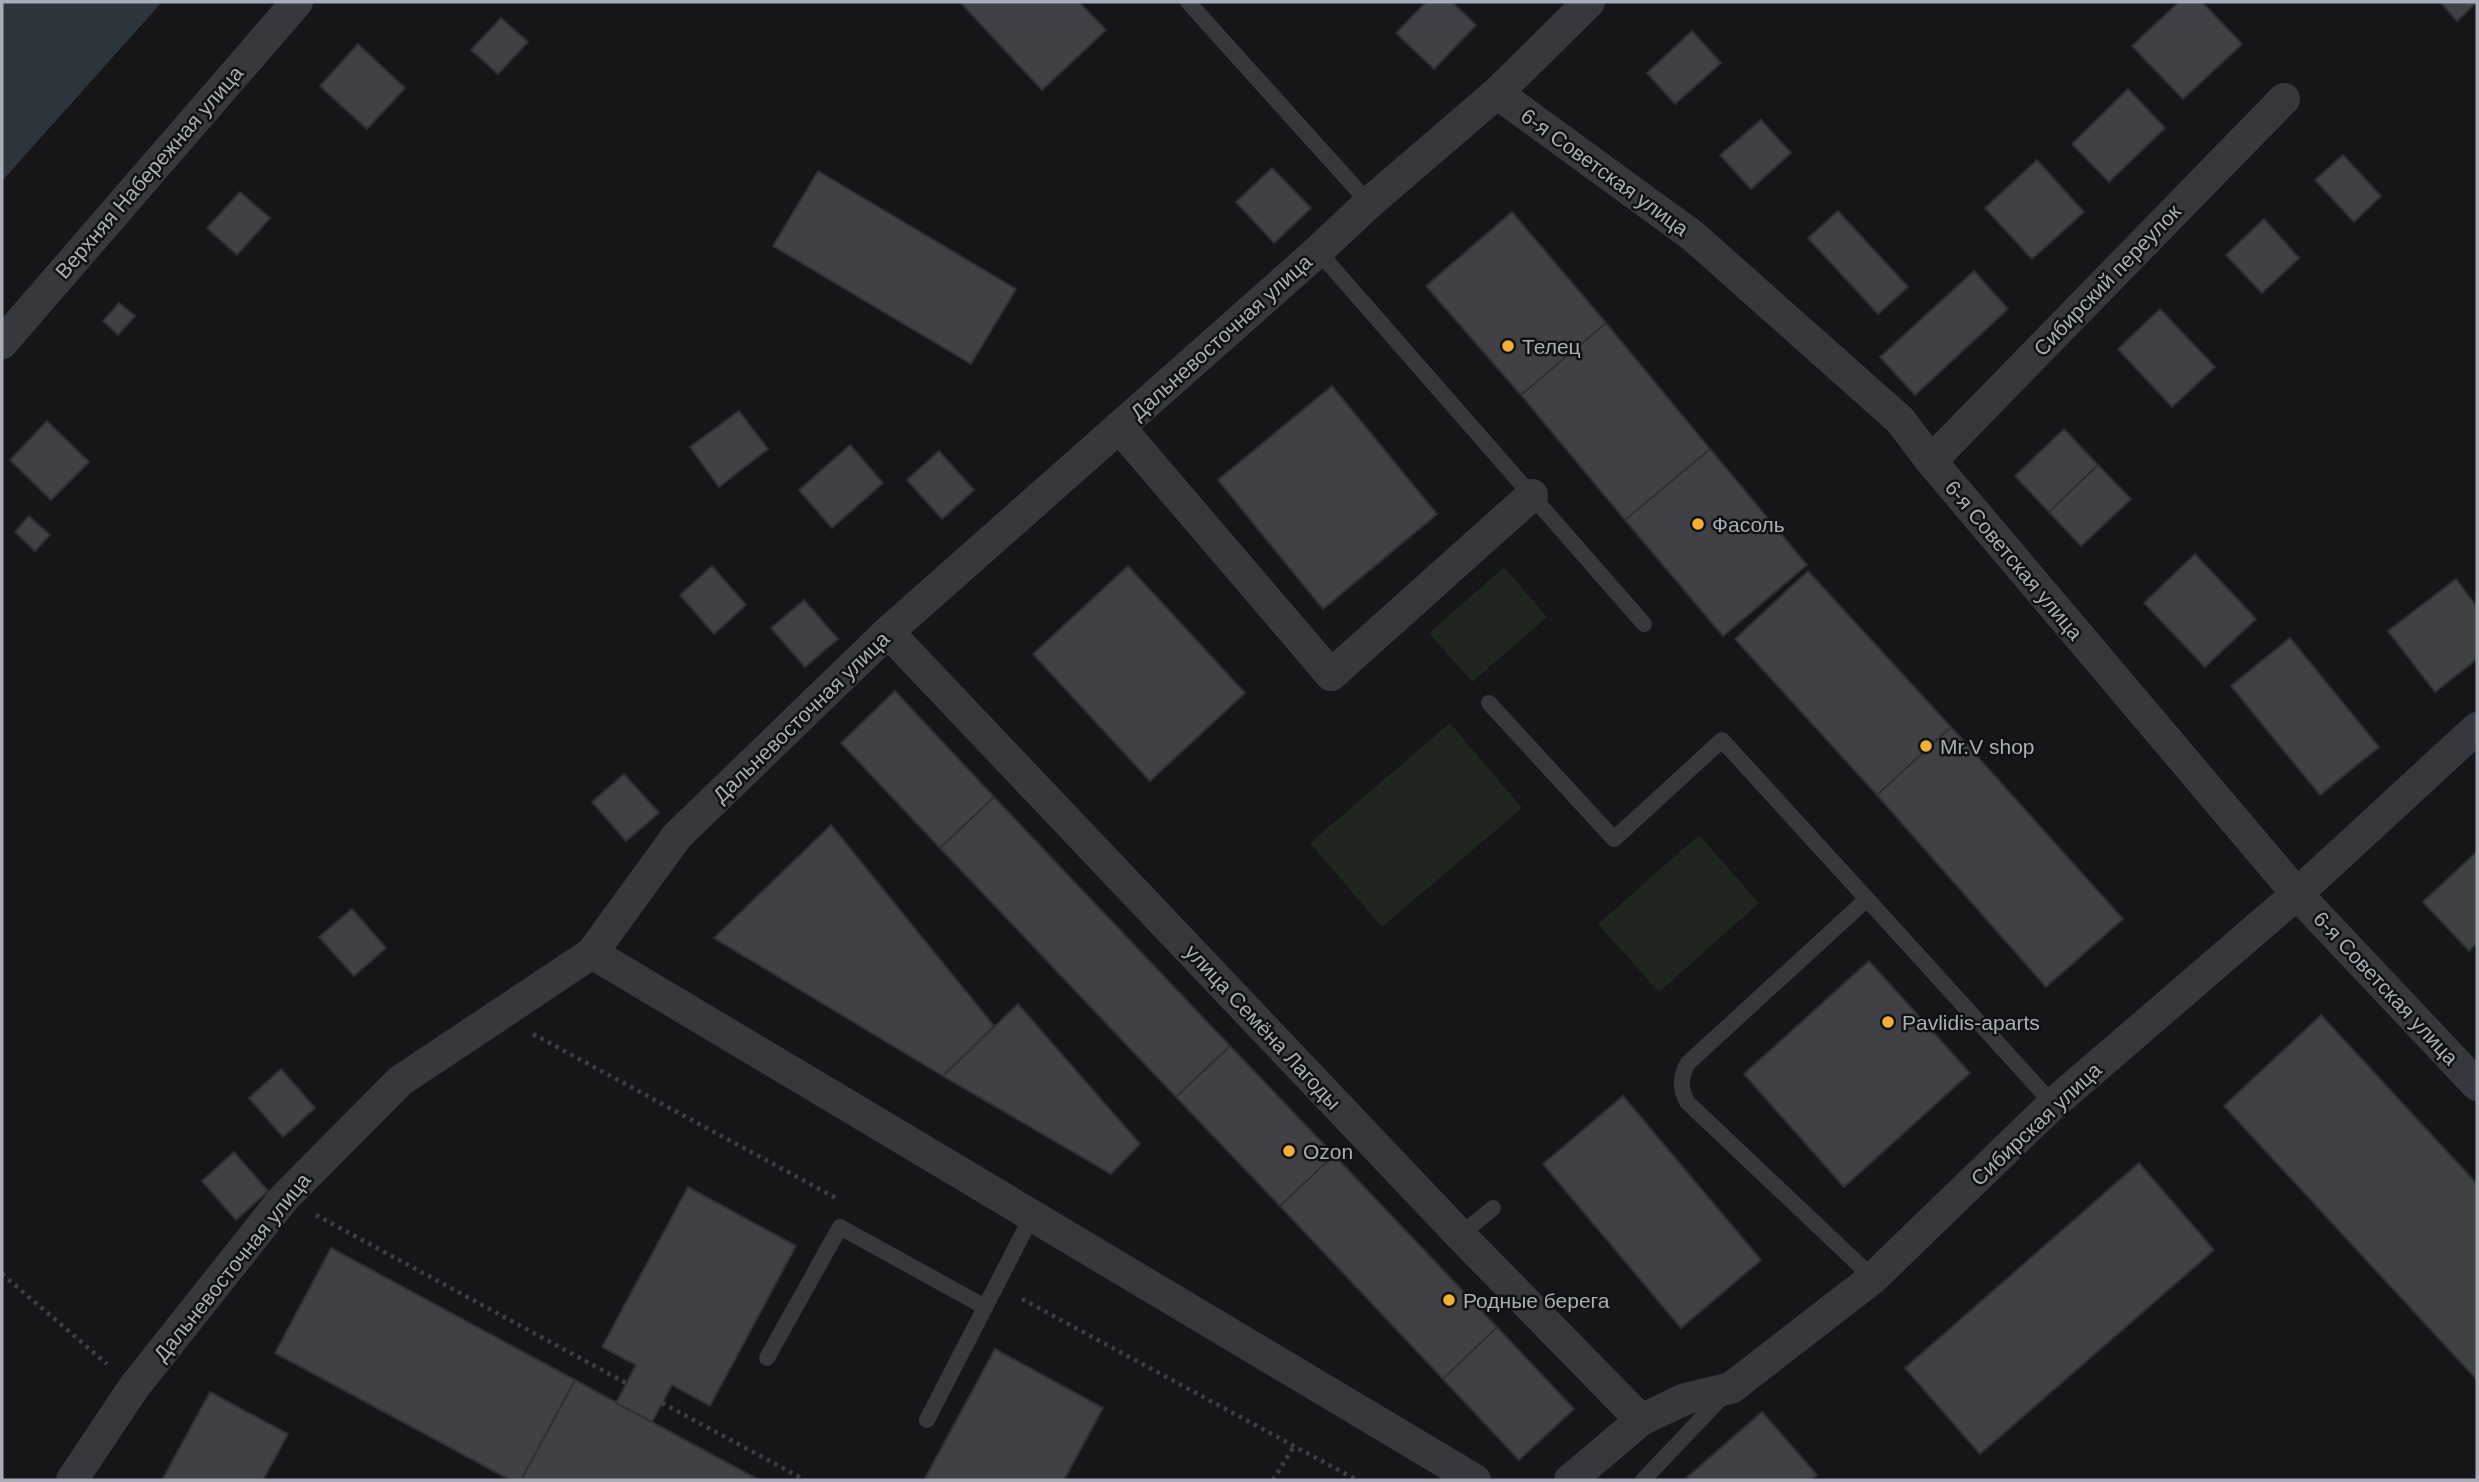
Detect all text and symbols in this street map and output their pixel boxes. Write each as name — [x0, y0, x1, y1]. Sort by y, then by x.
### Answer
street label: Верхняя Набережная улица — [51, 61, 248, 283]
street label: 6-я Советская улица — [1517, 104, 1693, 240]
street label: Сибирский переулок — [2029, 199, 2186, 360]
street label: Дальневосточная улица — [1126, 250, 1316, 424]
place label: Телец — [1522, 335, 1581, 358]
marker: Телец — [1500, 338, 1516, 354]
street label: 6-я Советская улица — [1941, 476, 2088, 645]
place label: Фасоль — [1712, 513, 1785, 536]
marker: Фасоль — [1690, 516, 1706, 532]
street label: Дальневосточная улица — [708, 627, 894, 807]
place label: Mr.V shop — [1940, 735, 2035, 758]
marker: Mr.V shop — [1918, 738, 1934, 754]
street label: 6-я Советская улица — [2309, 907, 2463, 1069]
street label: улица Семёна Лагоды — [1181, 940, 1345, 1114]
place label: Pavlidis-aparts — [1902, 1011, 2040, 1034]
marker: Pavlidis-aparts — [1880, 1014, 1896, 1030]
street label: Сибирская улица — [1966, 1058, 2106, 1190]
place label: Ozon — [1303, 1140, 1353, 1163]
marker: Ozon — [1281, 1143, 1297, 1159]
street label: Дальневосточная улица — [149, 1168, 315, 1366]
place label: Родные берега — [1463, 1289, 1610, 1312]
marker: Родные берега — [1441, 1292, 1457, 1308]

